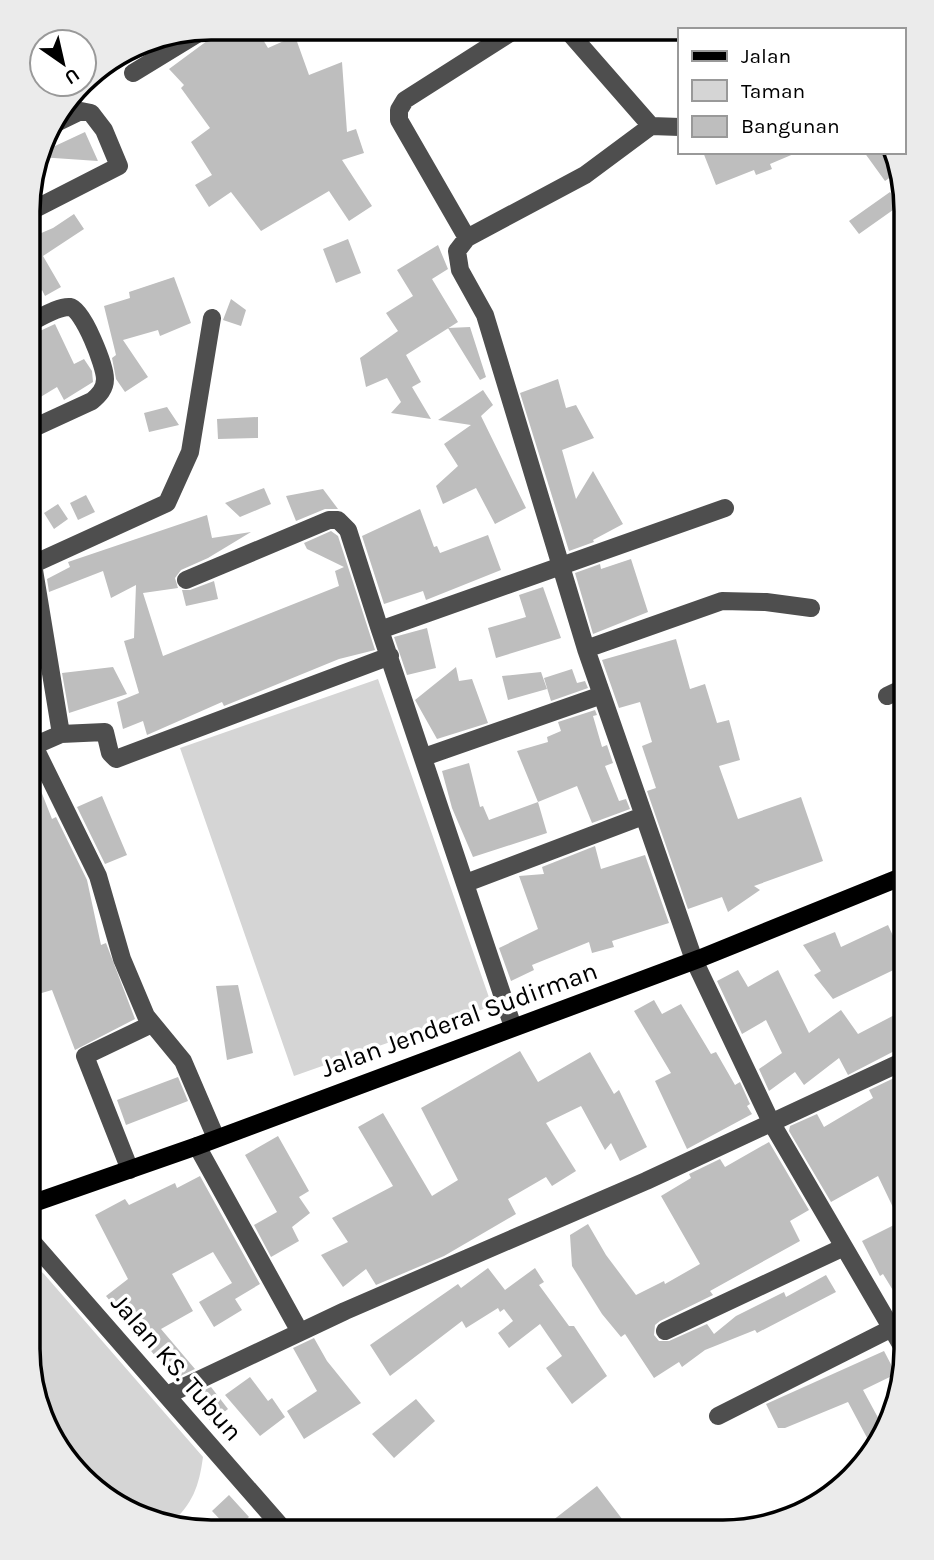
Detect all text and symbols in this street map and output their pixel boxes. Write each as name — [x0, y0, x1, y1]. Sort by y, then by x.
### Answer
north arrow — [28, 28, 98, 98]
legend — [678, 28, 906, 154]
text: Jalan — [741, 44, 791, 68]
text: U — [60, 63, 84, 89]
text: Taman — [741, 79, 805, 103]
text: Bangunan — [741, 114, 840, 138]
street label: Jalan Jenderal Sudirman — [317, 955, 602, 1084]
street label: Jalan KS. Tubun — [104, 1288, 249, 1447]

